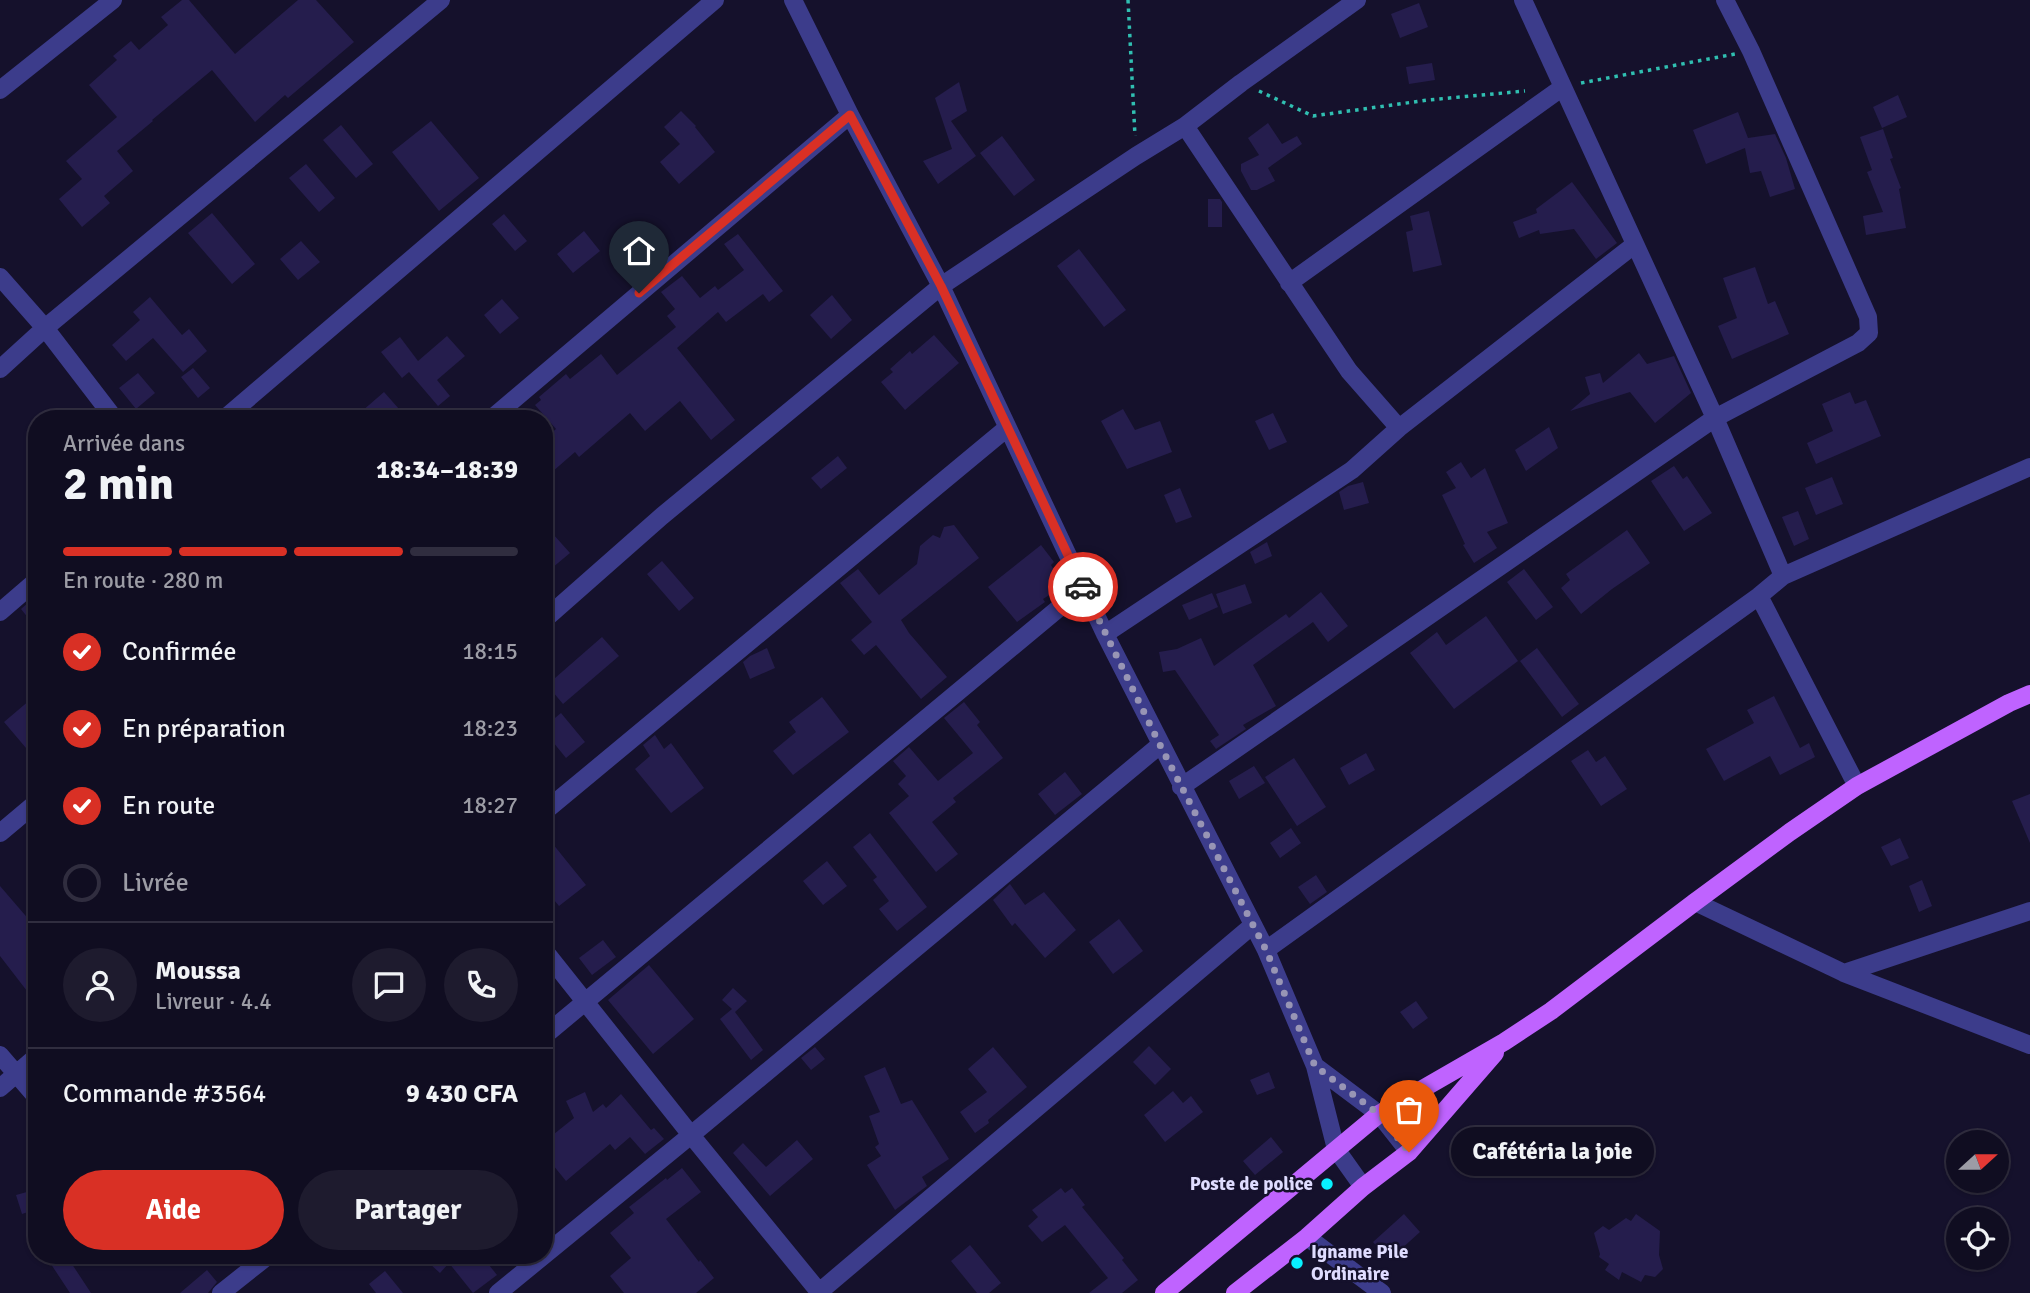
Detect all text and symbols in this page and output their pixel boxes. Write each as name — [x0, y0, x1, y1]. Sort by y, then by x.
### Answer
pin — [609, 221, 669, 293]
icon: home — [620, 232, 658, 270]
text: Arrivée dans — [63, 429, 185, 458]
text: 18:34–18:39 — [376, 454, 518, 486]
text: 2 min — [63, 456, 174, 512]
courier — [1048, 552, 1118, 622]
text: En route · 280 m — [63, 566, 223, 595]
icon: car — [1064, 568, 1102, 606]
icon: check — [63, 633, 101, 671]
text: Confirmée — [122, 636, 237, 668]
text: 18:15 — [462, 637, 518, 666]
icon: check — [63, 710, 101, 748]
text: En préparation — [122, 713, 286, 745]
text: 18:23 — [462, 714, 518, 743]
icon: check — [63, 787, 101, 825]
text: En route — [122, 790, 215, 822]
text: 18:27 — [462, 791, 518, 820]
text: Livrée — [122, 867, 189, 899]
button: person — [63, 948, 137, 1022]
button: chat — [352, 948, 426, 1022]
button: phone — [444, 948, 518, 1022]
text: Moussa — [155, 955, 241, 987]
text: Livreur · 4.4 — [155, 987, 272, 1016]
text: Commande #3564 — [63, 1078, 266, 1110]
text: 9 430 CFA — [406, 1078, 518, 1110]
pin — [1379, 1080, 1439, 1152]
icon: bag — [1390, 1091, 1428, 1129]
callout: Cafétéria la joie — [1451, 1128, 1654, 1176]
north arrow — [1946, 1130, 2009, 1194]
map controls — [1946, 1130, 2009, 1270]
text: Cafétéria la joie — [1473, 1137, 1632, 1166]
button: Aide — [63, 1170, 284, 1250]
button: Partager — [298, 1170, 518, 1250]
place label: Poste de police — [1190, 1172, 1313, 1196]
marker: Poste de police — [1319, 1176, 1335, 1192]
button: locate — [1946, 1207, 2009, 1270]
place label: Igname Pile Ordinaire — [1311, 1240, 1408, 1286]
marker: Igname Pile Ordinaire — [1289, 1255, 1305, 1271]

